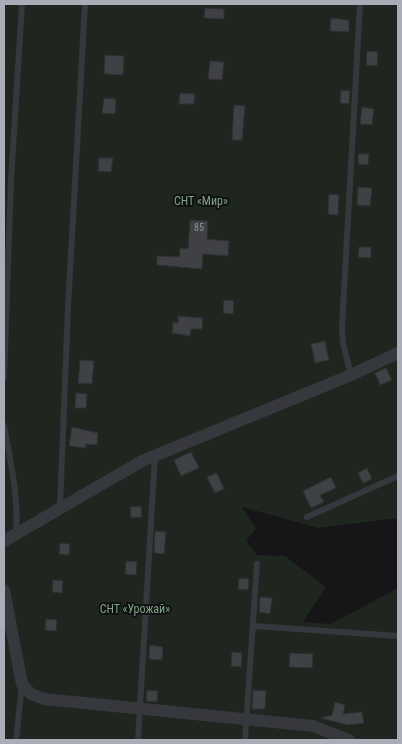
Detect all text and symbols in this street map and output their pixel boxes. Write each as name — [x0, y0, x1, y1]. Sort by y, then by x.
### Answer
park label: СНТ «Мир» — [174, 194, 228, 208]
house number: 85 — [194, 222, 204, 233]
park label: СНТ «Урожай» — [100, 602, 170, 616]

